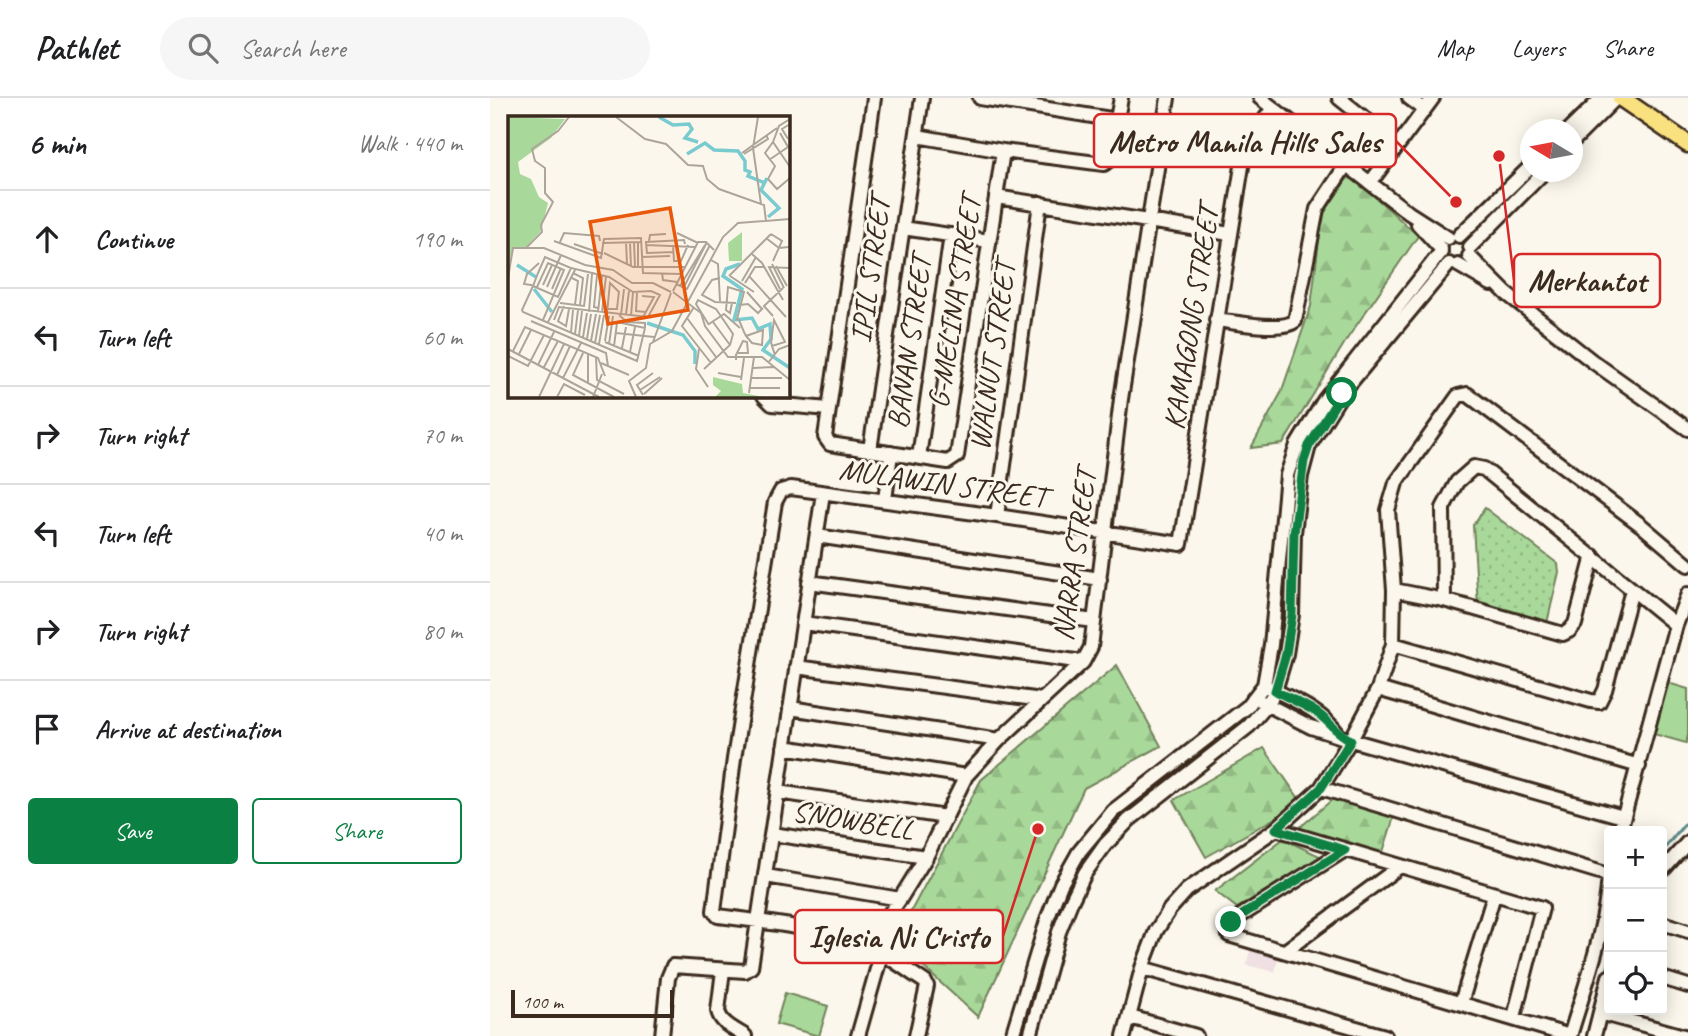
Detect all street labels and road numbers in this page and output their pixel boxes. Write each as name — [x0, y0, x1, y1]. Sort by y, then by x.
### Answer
street label: G-MELINA STREET — [918, 187, 990, 411]
street label: IPIL STREET — [841, 188, 900, 345]
street label: KAMAGONG STREET — [1155, 197, 1229, 432]
street label: BANAN STREET — [878, 247, 941, 431]
street label: WALNUT STREET — [960, 252, 1025, 452]
street label: MULAWIN STREET — [837, 450, 1056, 517]
street label: NARRA STREET — [1043, 461, 1106, 643]
street label: SNOWBELL — [790, 792, 917, 848]

